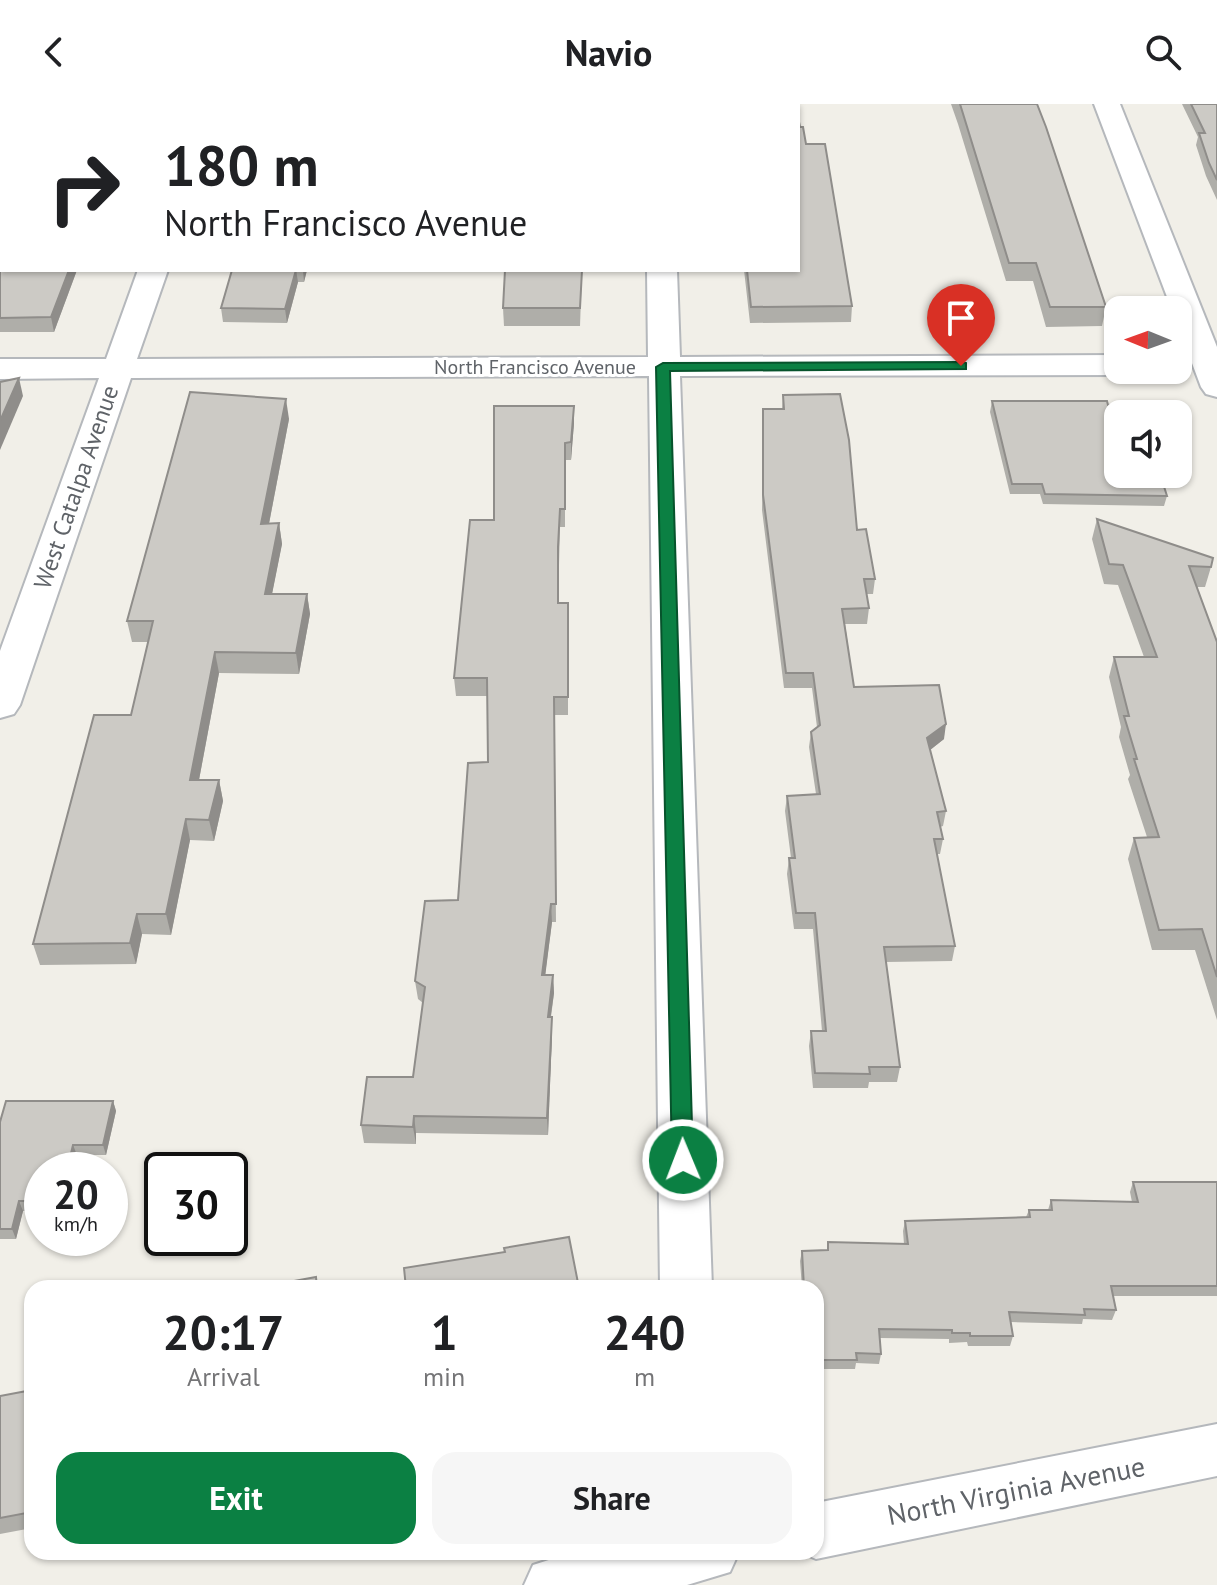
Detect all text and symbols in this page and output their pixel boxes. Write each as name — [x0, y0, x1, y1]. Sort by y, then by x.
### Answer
text: Navio — [565, 29, 652, 76]
icon: back — [32, 30, 76, 74]
icon: search — [1141, 30, 1185, 74]
text: 180 m — [164, 129, 319, 201]
icon: right — [32, 136, 136, 240]
text: North Francisco Avenue — [164, 199, 527, 246]
pin — [927, 284, 995, 366]
icon: arrive — [939, 296, 983, 340]
north arrow — [1104, 296, 1192, 384]
map controls — [1104, 296, 1192, 488]
street label: North Francisco Avenue — [434, 354, 636, 380]
street label: West Catalpa Avenue — [27, 381, 125, 593]
button: sound — [1104, 400, 1192, 488]
position arrow — [641, 1118, 725, 1202]
speed limit sign: 30 — [144, 1152, 248, 1256]
text: 20 — [53, 1168, 99, 1220]
text: km/h — [54, 1211, 98, 1237]
text: 20:17 — [163, 1301, 284, 1363]
text: 1 — [430, 1301, 458, 1363]
text: 240 — [604, 1301, 685, 1363]
text: Arrival — [187, 1360, 260, 1393]
text: min — [423, 1360, 465, 1393]
text: m — [634, 1360, 655, 1393]
street label: North Virginia Avenue — [884, 1447, 1148, 1533]
button: Exit — [56, 1452, 416, 1544]
button: Share — [432, 1452, 792, 1544]

